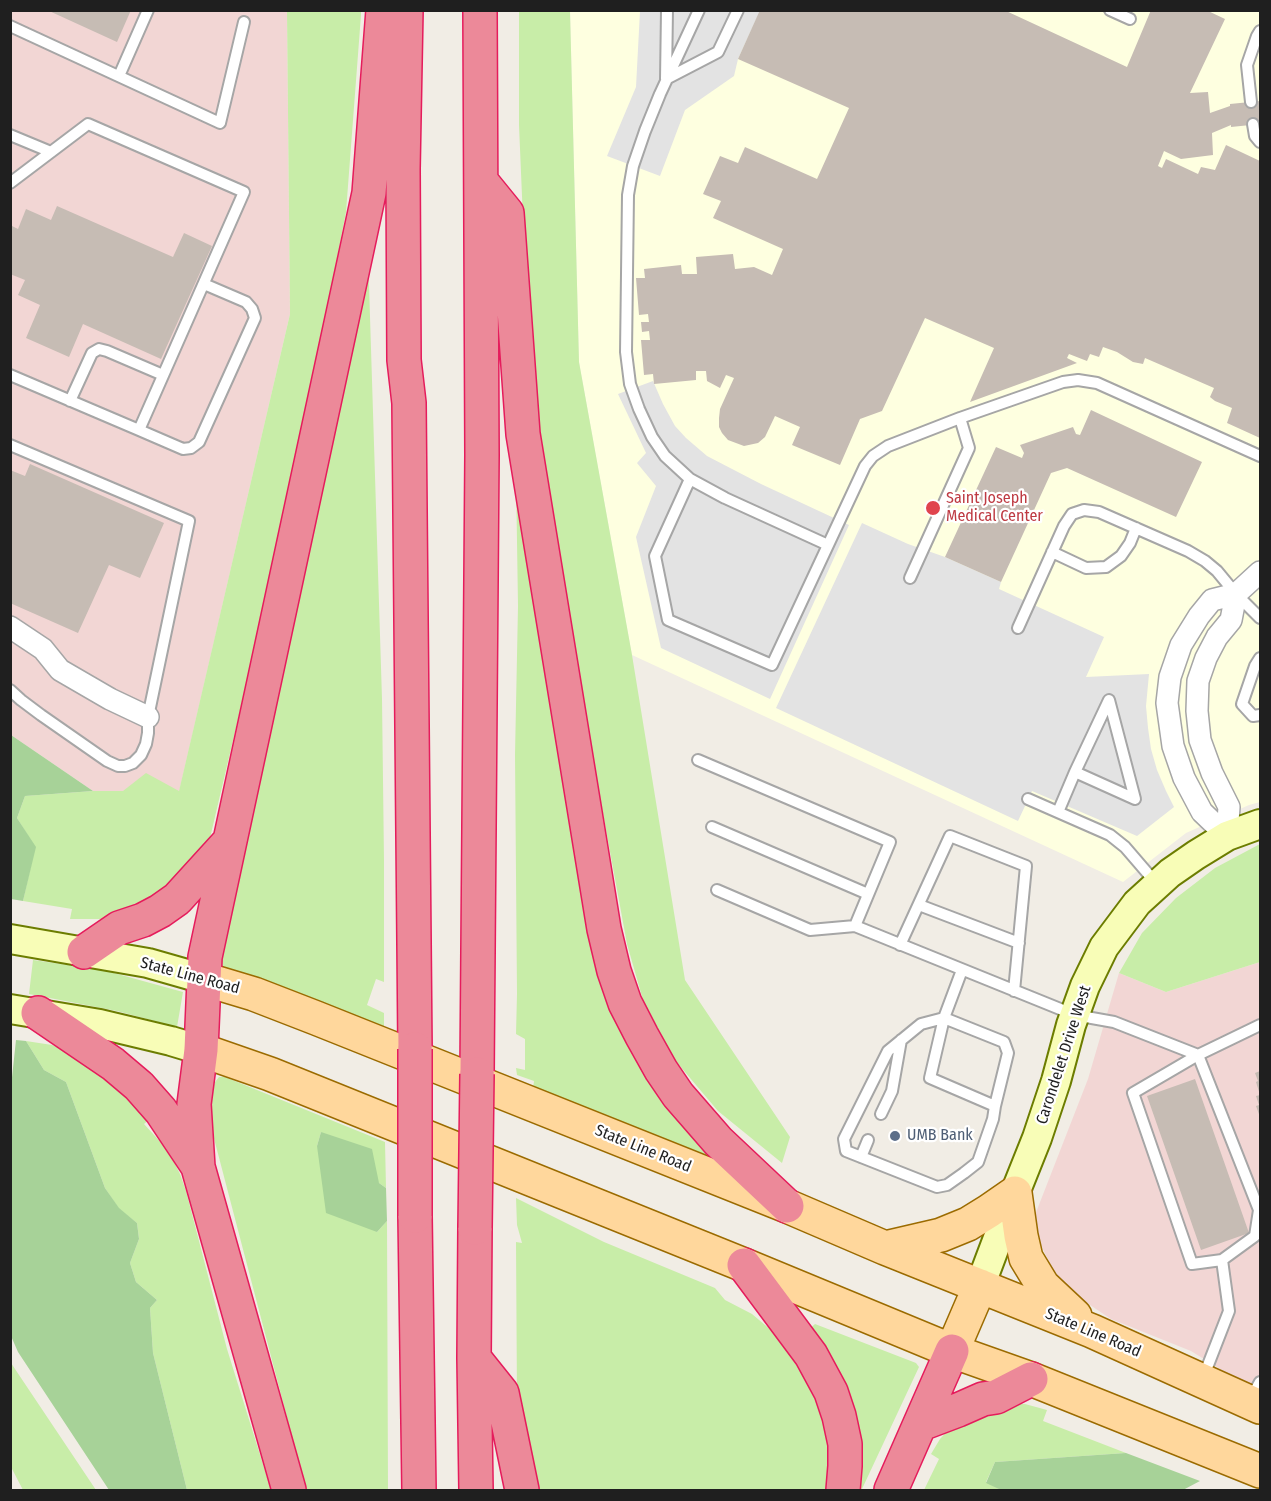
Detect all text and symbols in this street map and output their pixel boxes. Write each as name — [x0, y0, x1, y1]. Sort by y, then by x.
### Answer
place label: Saint Joseph Medical Center — [946, 489, 1043, 527]
marker: Saint Joseph Medical Center — [924, 499, 942, 517]
street label: State Line Road — [138, 954, 242, 998]
street label: Carondelet Drive West — [1033, 983, 1095, 1127]
street label: State Line Road — [592, 1121, 694, 1177]
place label: UMB Bank — [907, 1126, 973, 1146]
marker: UMB Bank — [888, 1129, 902, 1143]
street label: State Line Road — [1042, 1304, 1144, 1362]

